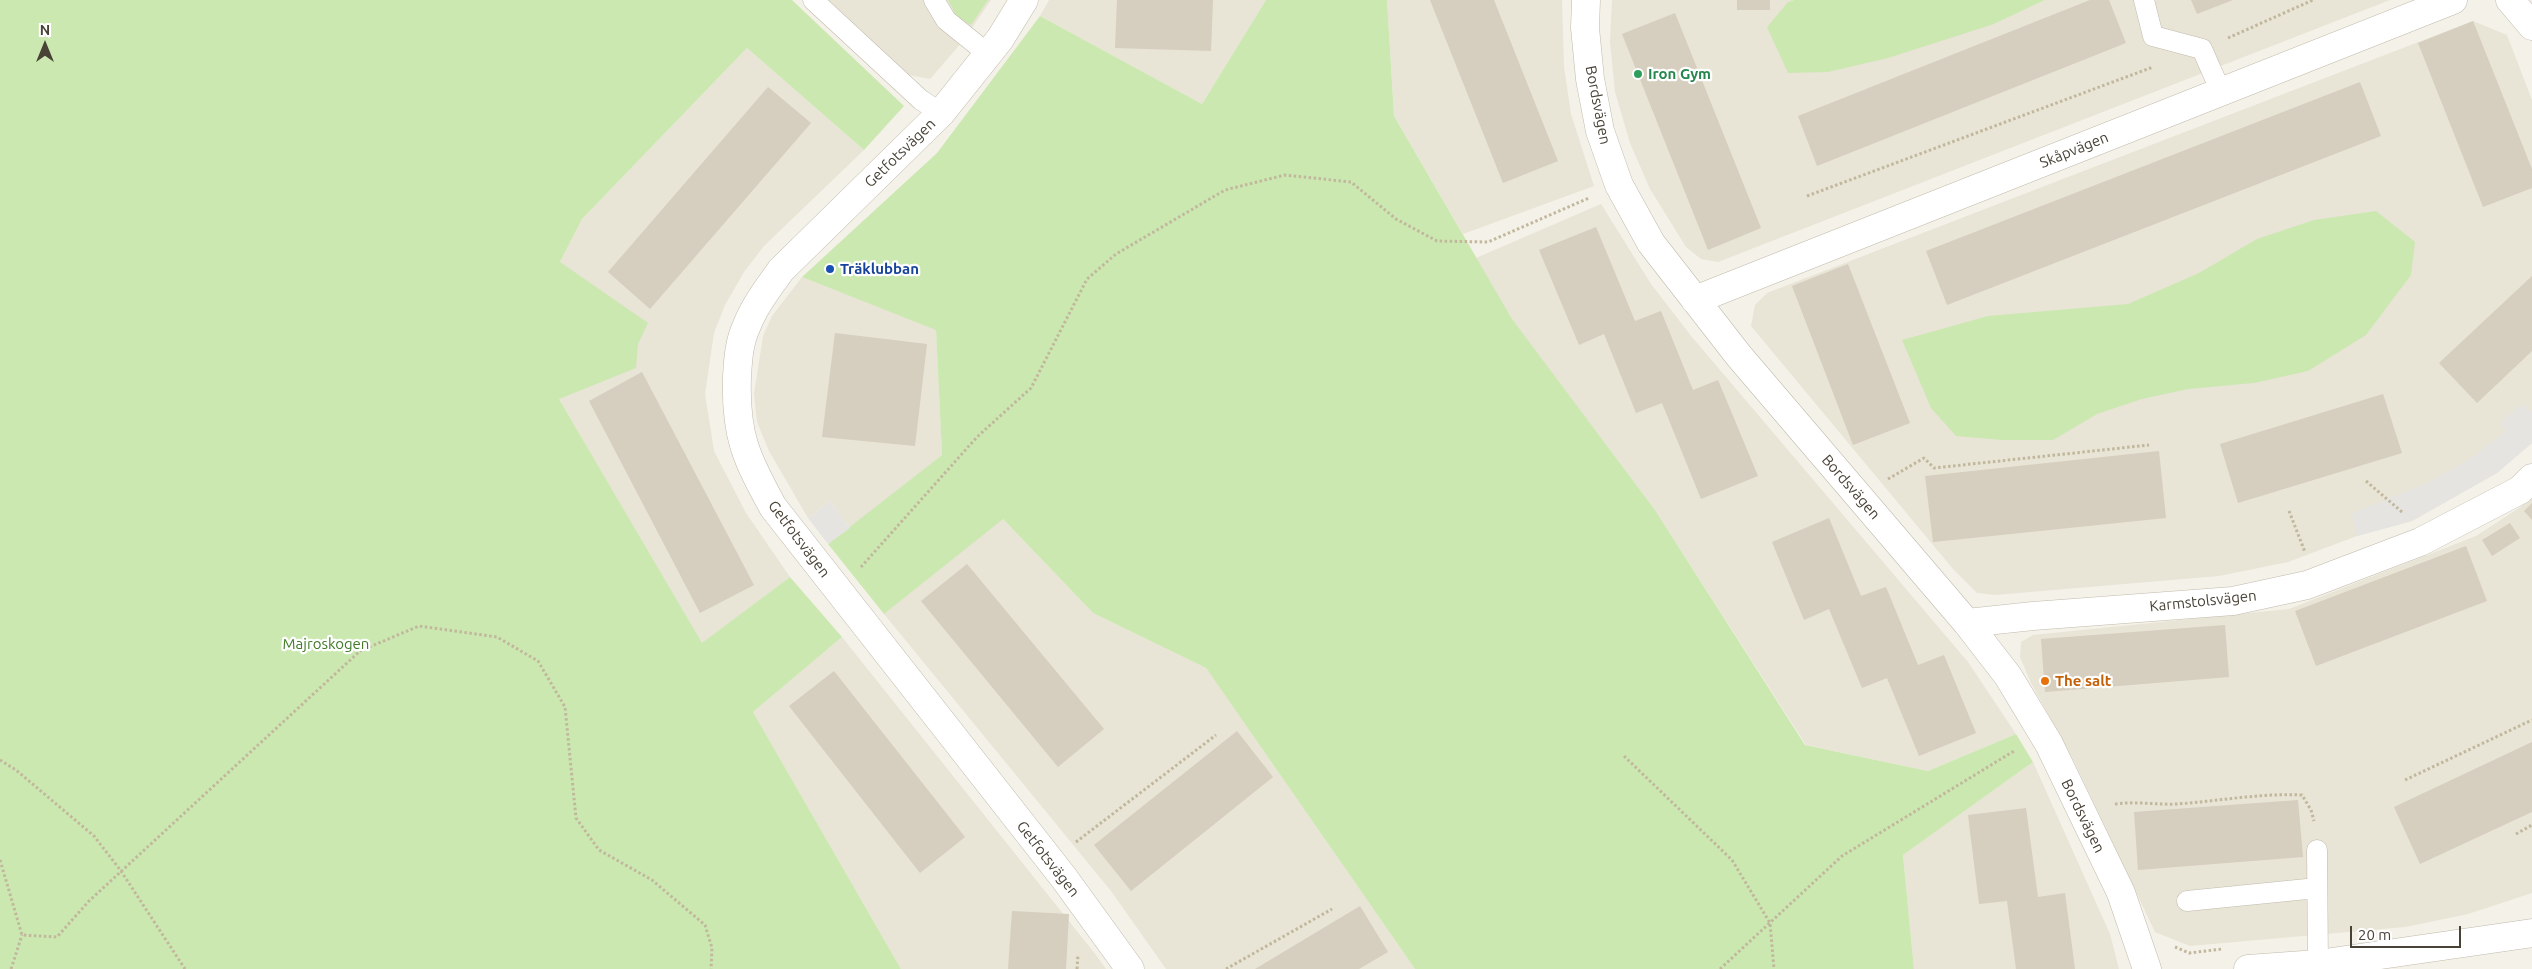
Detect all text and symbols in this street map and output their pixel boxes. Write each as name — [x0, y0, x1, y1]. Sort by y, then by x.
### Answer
north arrow — [20, 20, 70, 70]
text: N — [40, 22, 50, 38]
street label: Bordsvägen — [1582, 64, 1614, 146]
place label: Iron Gym — [1648, 65, 1711, 83]
marker: Iron Gym — [1632, 68, 1644, 80]
street label: Getfotsvägen — [861, 115, 939, 191]
street label: Skåpvägen — [2037, 128, 2111, 172]
place label: Träklubban — [840, 260, 919, 278]
marker: Träklubban — [824, 263, 836, 275]
street label: Bordsvägen — [1818, 451, 1884, 523]
street label: Getfotsvägen — [764, 497, 834, 581]
street label: Karmstolsvägen — [2149, 586, 2257, 616]
park label: Majroskogen — [283, 635, 369, 653]
place label: The salt — [2055, 672, 2111, 690]
marker: The salt — [2039, 675, 2051, 687]
street label: Bordsvägen — [2057, 776, 2109, 856]
street label: Getfotsvägen — [1013, 817, 1083, 901]
scale bar — [2352, 916, 2463, 948]
text: 20 m — [2358, 926, 2391, 943]

